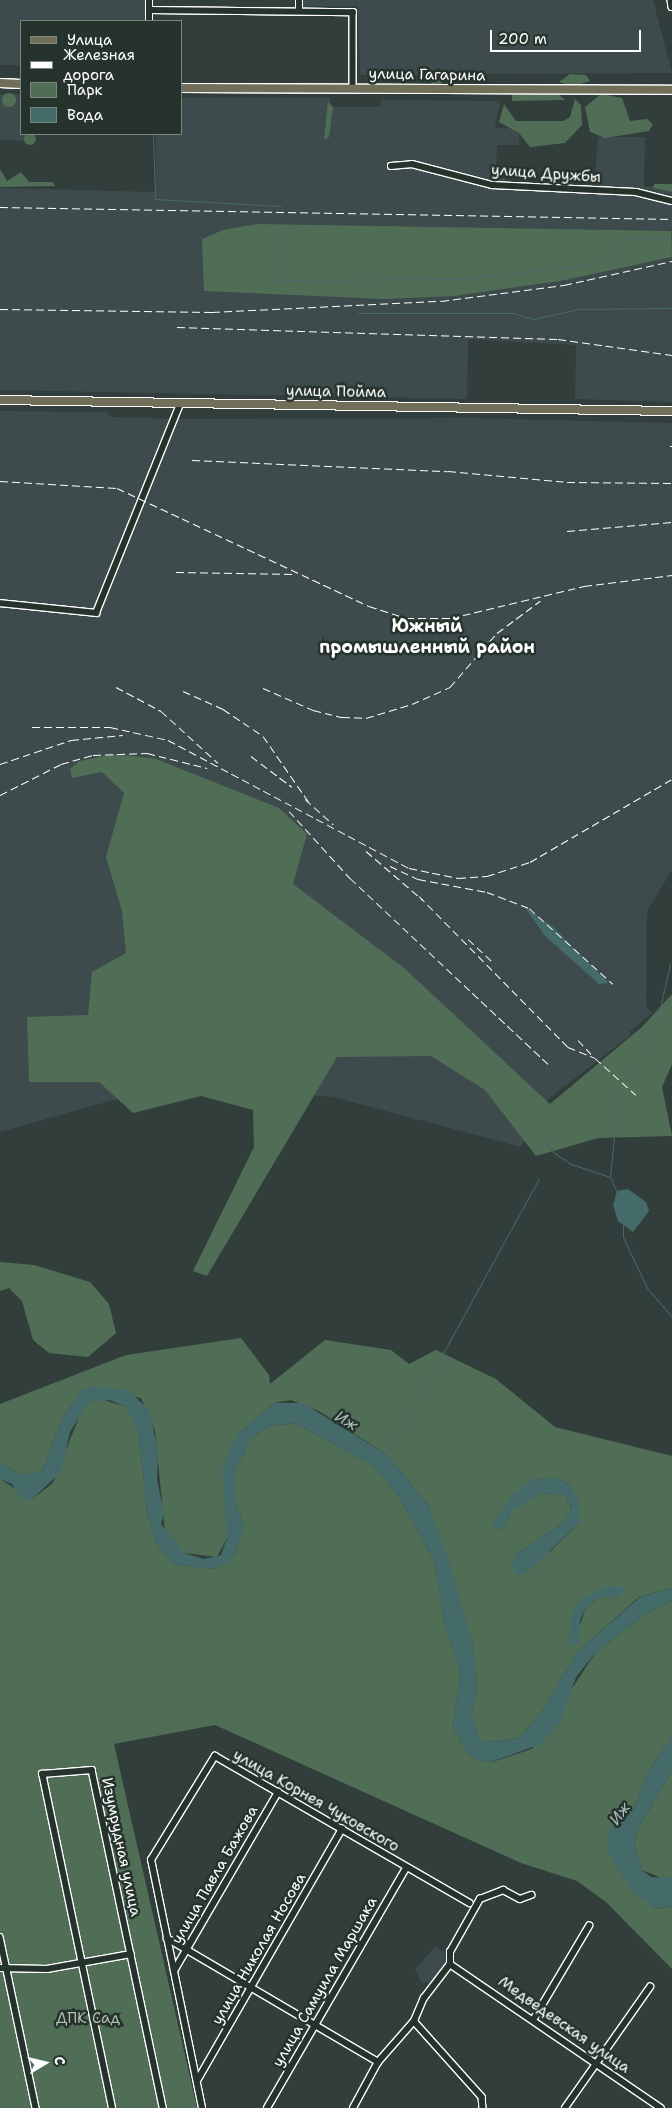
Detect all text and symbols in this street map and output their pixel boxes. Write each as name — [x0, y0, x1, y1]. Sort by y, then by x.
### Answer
legend — [20, 20, 182, 135]
scale bar — [492, 20, 643, 52]
text: 200 m — [498, 29, 547, 49]
text: Улица — [67, 30, 112, 50]
text: Железная дорога — [63, 45, 135, 85]
street label: улица Гагарина — [368, 65, 486, 85]
text: Парк — [67, 80, 103, 100]
text: Вода — [67, 105, 103, 125]
street label: улица Дружбы — [491, 161, 601, 187]
street label: улица Пойма — [286, 382, 386, 402]
district label: Южный промышленный район — [319, 616, 535, 659]
water label: Иж — [331, 1407, 361, 1435]
street label: улица Корнея Чуковского — [230, 1746, 402, 1856]
street label: Изумрудная улица — [97, 1776, 145, 1918]
water label: Иж — [605, 1799, 635, 1829]
street label: улица Павла Бажова — [168, 1803, 262, 1947]
street label: улица Николая Носова — [208, 1870, 310, 2028]
street label: улица Самуила Маршака — [269, 1894, 381, 2070]
street label: Медведевская улица — [495, 1973, 633, 2077]
park label: ДПК Сад — [56, 2010, 120, 2028]
north arrow — [20, 2038, 70, 2088]
text: С — [50, 2055, 69, 2066]

